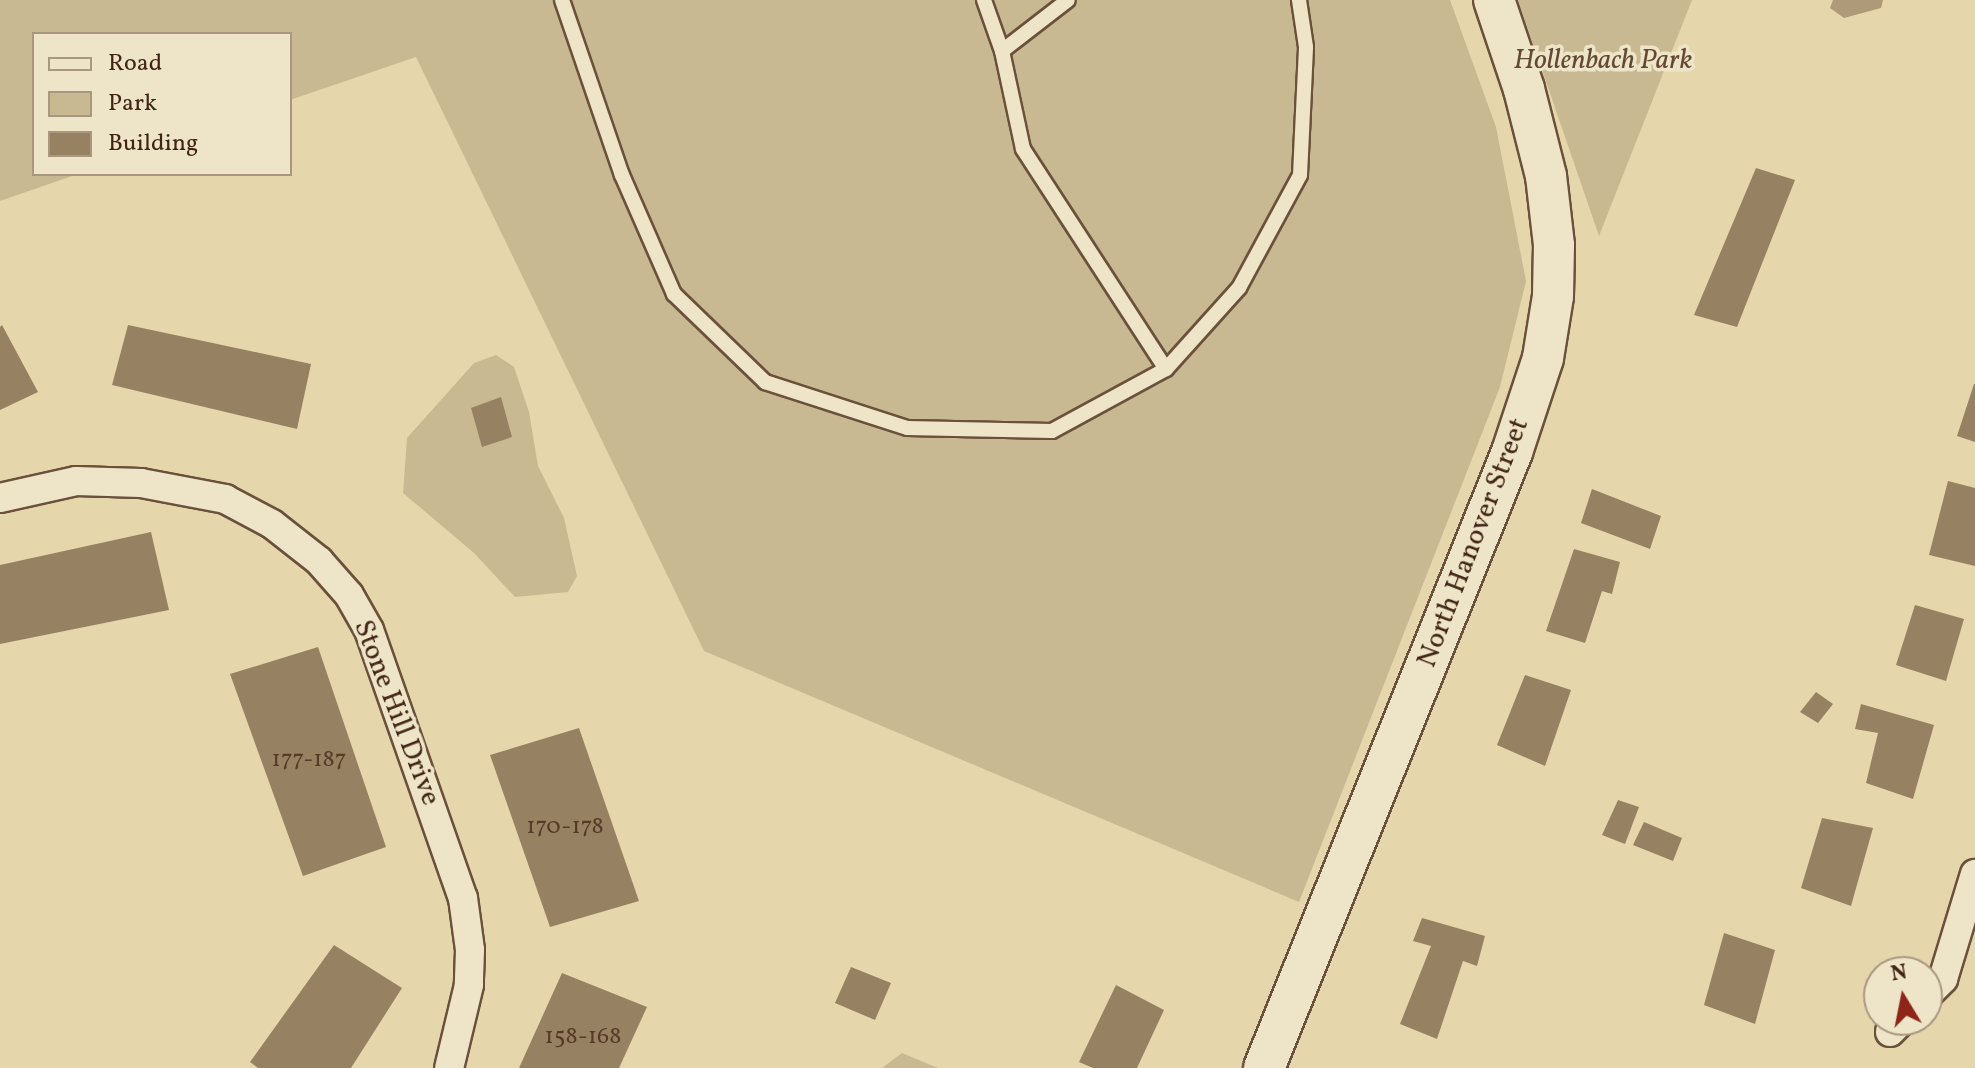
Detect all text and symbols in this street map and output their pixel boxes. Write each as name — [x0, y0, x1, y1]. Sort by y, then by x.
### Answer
legend — [32, 32, 292, 176]
park label: Hollenbach Park — [1513, 44, 1693, 78]
text: Road — [108, 47, 162, 81]
text: Park — [108, 87, 157, 121]
text: Building — [108, 127, 198, 161]
street label: North Hanover Street — [1411, 414, 1537, 672]
street label: Stone Hill Drive — [345, 616, 447, 810]
house number: 177-187 — [272, 747, 346, 775]
house number: 170-178 — [526, 814, 604, 842]
north arrow — [1863, 956, 1943, 1036]
text: N — [1889, 957, 1910, 990]
house number: 158-168 — [545, 1024, 621, 1052]

